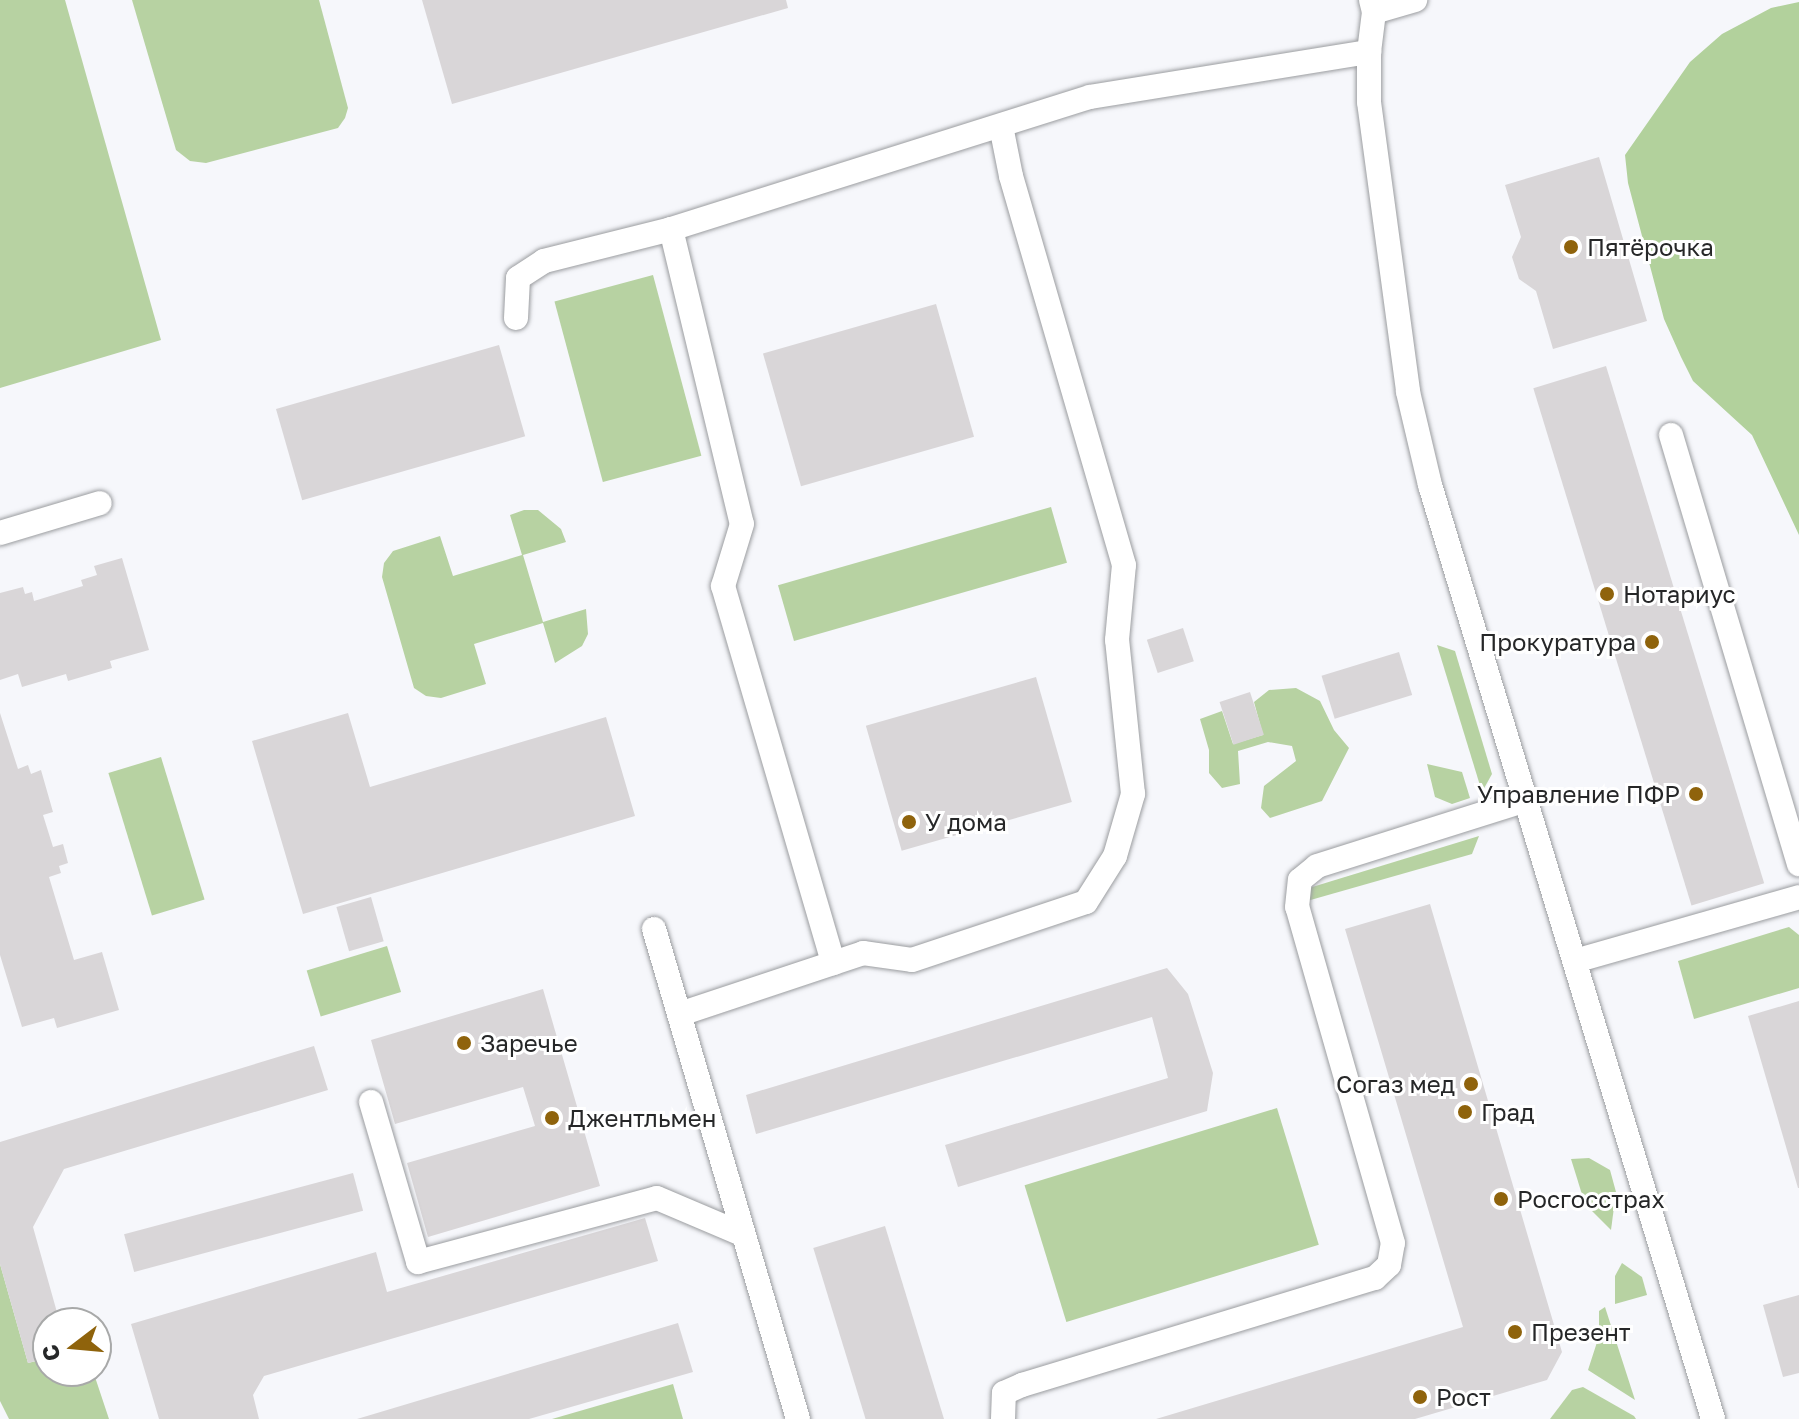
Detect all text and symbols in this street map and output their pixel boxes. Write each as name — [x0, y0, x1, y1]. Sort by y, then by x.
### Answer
place label: Пятёрочка — [1587, 233, 1714, 261]
marker: Пятёрочка — [1562, 238, 1580, 256]
place label: Нотариус — [1623, 580, 1736, 608]
marker: Нотариус — [1598, 585, 1616, 603]
place label: Прокуратура — [1479, 628, 1636, 656]
marker: Прокуратура — [1643, 633, 1661, 651]
place label: Управление ПФР — [1477, 780, 1680, 808]
marker: Управление ПФР — [1687, 785, 1705, 803]
place label: У дома — [925, 808, 1007, 836]
marker: У дома — [900, 813, 918, 831]
place label: Заречье — [480, 1029, 578, 1057]
marker: Заречье — [455, 1034, 473, 1052]
place label: Согаз мед — [1336, 1070, 1455, 1098]
marker: Согаз мед — [1462, 1075, 1480, 1093]
place label: Град — [1481, 1098, 1535, 1126]
marker: Град — [1456, 1103, 1474, 1121]
place label: Джентльмен — [568, 1104, 716, 1132]
marker: Джентльмен — [543, 1109, 561, 1127]
place label: Росгосстрах — [1517, 1185, 1665, 1213]
marker: Росгосстрах — [1492, 1190, 1510, 1208]
north arrow — [32, 1307, 112, 1387]
place label: Презент — [1531, 1318, 1631, 1346]
marker: Презент — [1506, 1323, 1524, 1341]
text: С — [35, 1342, 66, 1364]
place label: Рост — [1436, 1383, 1491, 1411]
marker: Рост — [1411, 1388, 1429, 1406]

